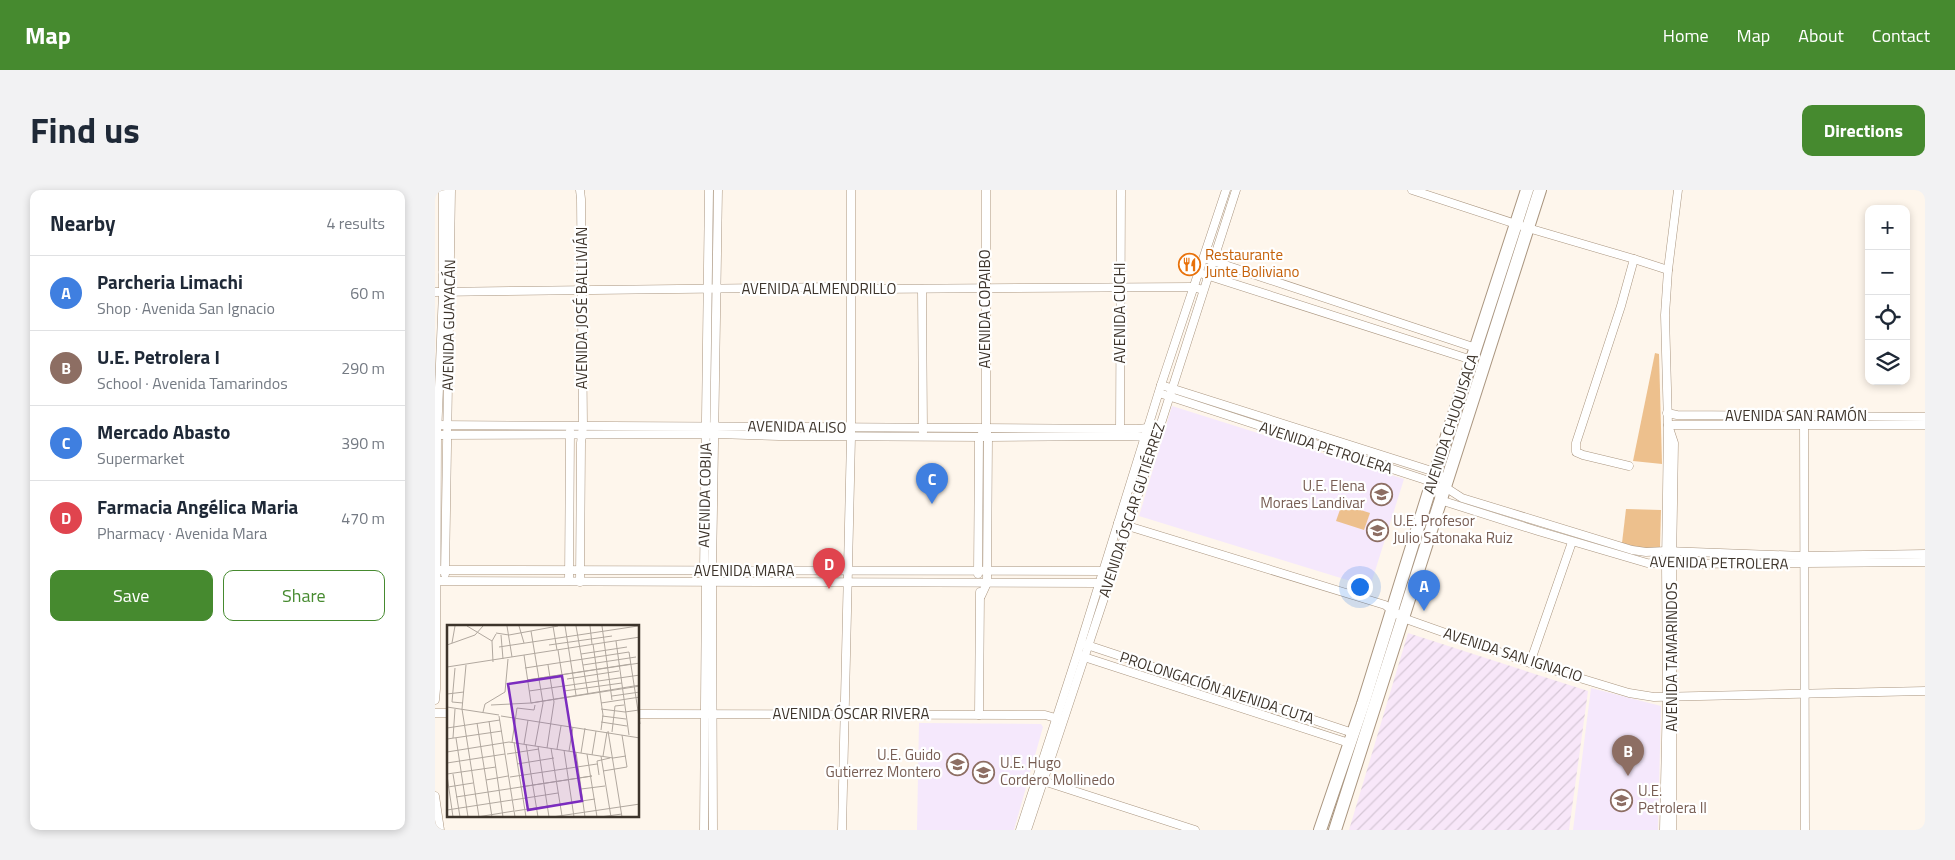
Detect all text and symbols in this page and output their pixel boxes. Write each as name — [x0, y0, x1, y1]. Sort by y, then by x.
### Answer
text: Map — [25, 17, 71, 53]
text: Home — [1663, 22, 1709, 49]
text: Map — [1737, 22, 1770, 49]
text: About — [1798, 22, 1844, 49]
text: Contact — [1872, 22, 1930, 49]
text: Find us — [30, 103, 140, 157]
button: Directions — [1802, 105, 1925, 156]
map controls — [1865, 205, 1910, 385]
button: + — [1865, 205, 1910, 250]
text: Nearby — [50, 207, 115, 239]
text: 4 results — [326, 211, 385, 235]
street label: AVENIDA JOSÉ BALLIVIÁN — [570, 227, 593, 389]
place label: Restaurante Junte Boliviano — [1205, 243, 1299, 283]
street label: AVENIDA COPAIBO — [973, 249, 996, 369]
button: − — [1865, 250, 1910, 295]
restaurant icon: Restaurante Junte Boliviano — [1177, 252, 1201, 276]
street label: AVENIDA GUAYACÁN — [436, 259, 461, 391]
street label: AVENIDA CUCHI — [1108, 263, 1131, 363]
text: Parcheria Limachi — [97, 267, 243, 296]
street label: AVENIDA ALMENDRILLO — [742, 277, 897, 300]
text: A — [61, 281, 71, 305]
text: 60 m — [350, 281, 385, 305]
button: locate — [1865, 295, 1910, 340]
text: Shop · Avenida San Ignacio — [97, 296, 275, 320]
button: layers — [1865, 340, 1910, 385]
text: U.E. Petrolera I — [97, 342, 220, 371]
street label: AVENIDA CHUQUISACA — [1417, 351, 1484, 497]
text: B — [61, 356, 71, 380]
text: 290 m — [341, 356, 385, 380]
text: School · Avenida Tamarindos — [97, 371, 288, 395]
street label: AVENIDA SAN RAMÓN — [1725, 404, 1867, 427]
street label: AVENIDA ALISO — [747, 414, 847, 439]
street label: AVENIDA PETROLERA — [1257, 415, 1396, 480]
text: Mercado Abasto — [97, 417, 230, 446]
street label: AVENIDA ÓSCAR GUTIÉRREZ — [1092, 420, 1171, 600]
text: C — [62, 431, 70, 455]
text: 390 m — [341, 431, 385, 455]
street label: AVENIDA COBIJA — [692, 442, 717, 548]
text: Supermarket — [97, 446, 184, 470]
pin: C — [916, 463, 948, 504]
place label: U.E. Elena Moraes Landivar — [1260, 474, 1365, 514]
school or university icon: U.E. Elena Moraes Landivar — [1369, 483, 1393, 507]
text: Farmacia Angélica Maria — [97, 492, 298, 521]
text: D — [61, 506, 71, 530]
text: 470 m — [341, 506, 385, 530]
place label: U.E. Profesor Julio Satonaka Ruiz — [1393, 509, 1513, 549]
school or university icon: U.E. Profesor Julio Satonaka Ruiz — [1365, 518, 1389, 542]
text: Pharmacy · Avenida Mara — [97, 521, 267, 545]
pin: D — [813, 548, 845, 589]
street label: AVENIDA PETROLERA — [1649, 550, 1789, 575]
street label: AVENIDA MARA — [694, 559, 794, 582]
button: Save — [50, 570, 213, 621]
button: Share — [223, 570, 385, 621]
pin: A — [1408, 570, 1440, 611]
your location — [1347, 574, 1373, 600]
street label: AVENIDA TAMARINDOS — [1660, 582, 1683, 732]
street label: AVENIDA SAN IGNACIO — [1441, 621, 1586, 688]
inset map — [447, 625, 640, 818]
street label: PROLONGACIÓN AVENIDA CUTA — [1117, 645, 1317, 730]
street label: AVENIDA ÓSCAR RIVERA — [773, 702, 929, 725]
pin: B — [1612, 735, 1644, 776]
place label: U.E. Guido Gutierrez Montero — [825, 743, 941, 783]
place label: U.E. Hugo Cordero Mollinedo — [1000, 751, 1115, 791]
school or university icon: U.E. Guido Gutierrez Montero — [945, 752, 969, 776]
school or university icon: U.E. Hugo Cordero Mollinedo — [972, 760, 996, 784]
place label: U.E. Petrolera II — [1638, 779, 1707, 819]
school or university icon: U.E. Petrolera II — [1610, 788, 1634, 812]

